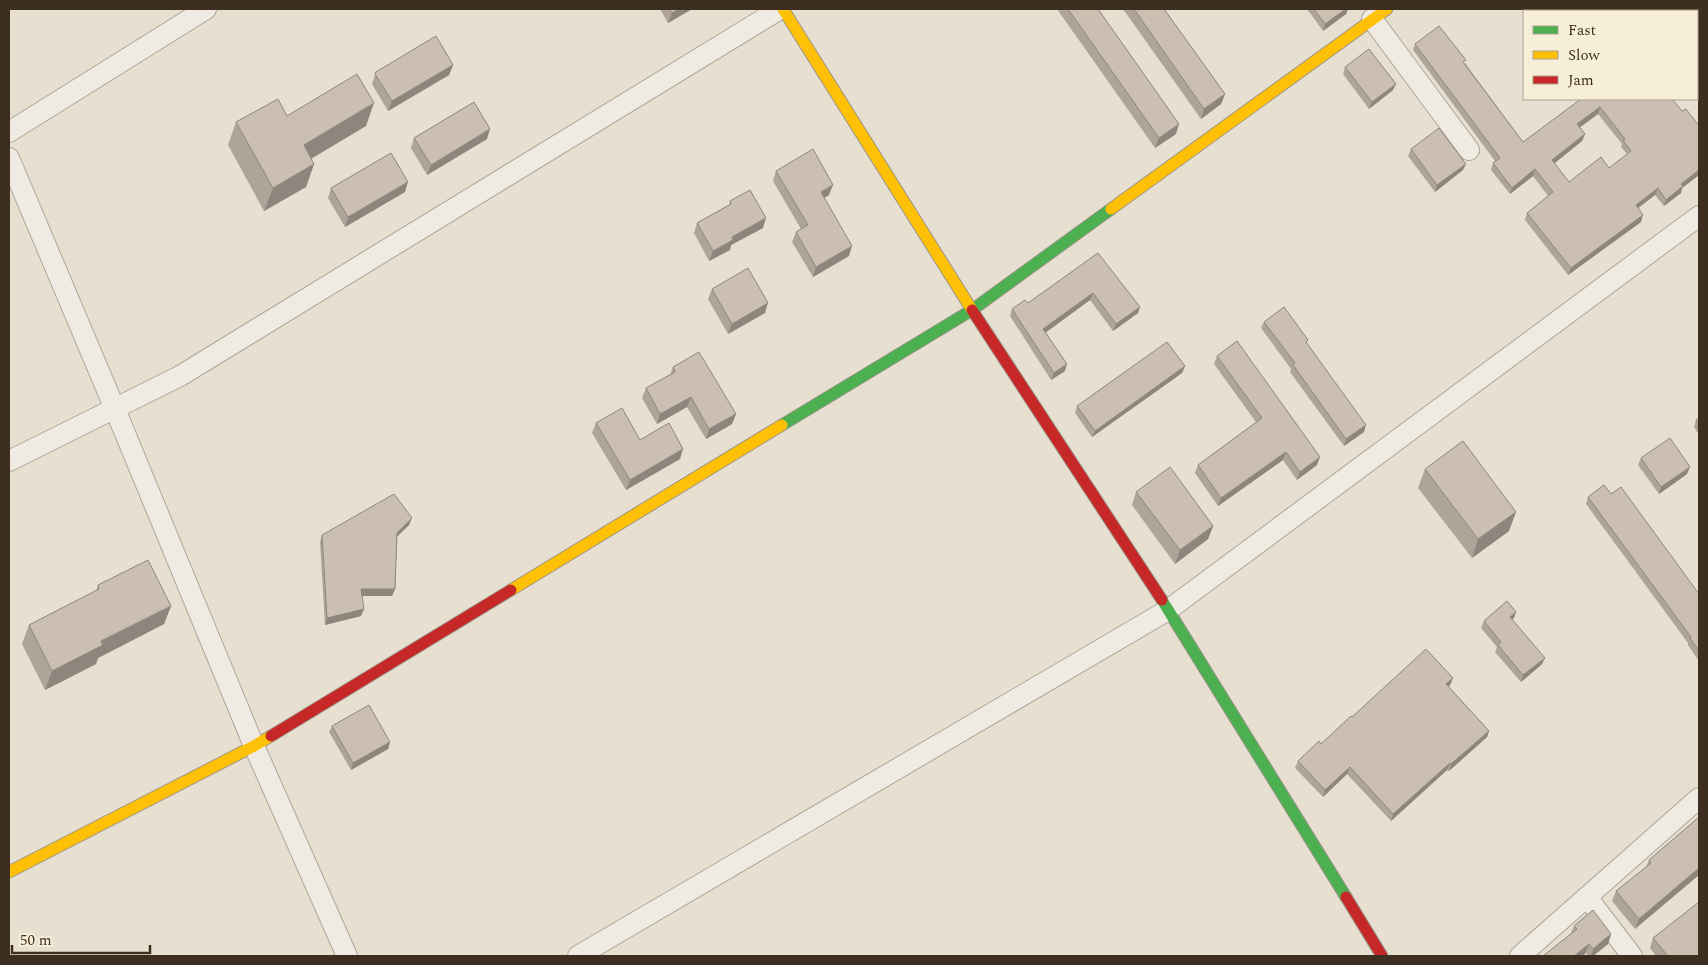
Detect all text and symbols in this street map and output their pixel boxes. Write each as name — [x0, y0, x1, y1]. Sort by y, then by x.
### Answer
legend — [1523, 10, 1698, 100]
text: Fast — [1568, 19, 1596, 42]
text: Slow — [1568, 44, 1600, 67]
text: Jam — [1568, 69, 1594, 92]
scale bar — [12, 922, 150, 954]
text: 50 m — [20, 929, 52, 952]

